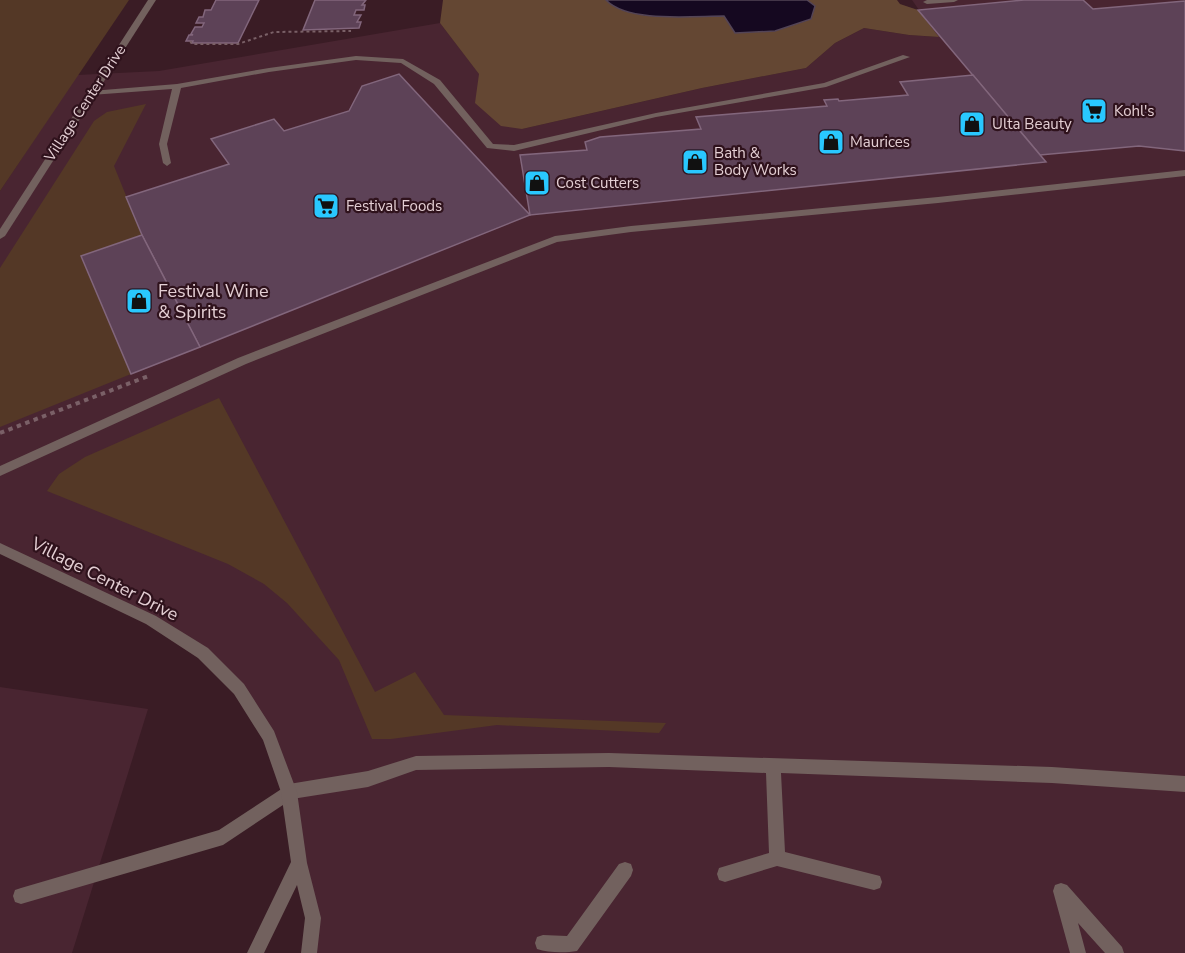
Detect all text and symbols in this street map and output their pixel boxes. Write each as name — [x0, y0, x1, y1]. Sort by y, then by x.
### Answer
street label: Village Center Drive — [39, 41, 130, 166]
supermarket icon: Kohl's — [1079, 96, 1109, 126]
place label: Kohl's — [1114, 101, 1154, 121]
shop icon: Ulta Beauty — [957, 109, 987, 139]
place label: Ulta Beauty — [992, 114, 1072, 134]
shop icon: Maurices — [816, 127, 846, 157]
place label: Maurices — [850, 132, 910, 152]
place label: Bath & Body Works — [714, 143, 797, 180]
shop icon: Bath & Body Works — [680, 147, 710, 177]
shop icon: Cost Cutters — [522, 168, 552, 198]
place label: Cost Cutters — [556, 173, 639, 193]
supermarket icon: Festival Foods — [311, 191, 341, 221]
place label: Festival Foods — [346, 196, 442, 216]
place label: Festival Wine & Spirits — [158, 279, 269, 324]
shop icon: Festival Wine & Spirits — [124, 286, 154, 316]
street label: Village Center Drive — [26, 531, 183, 627]

